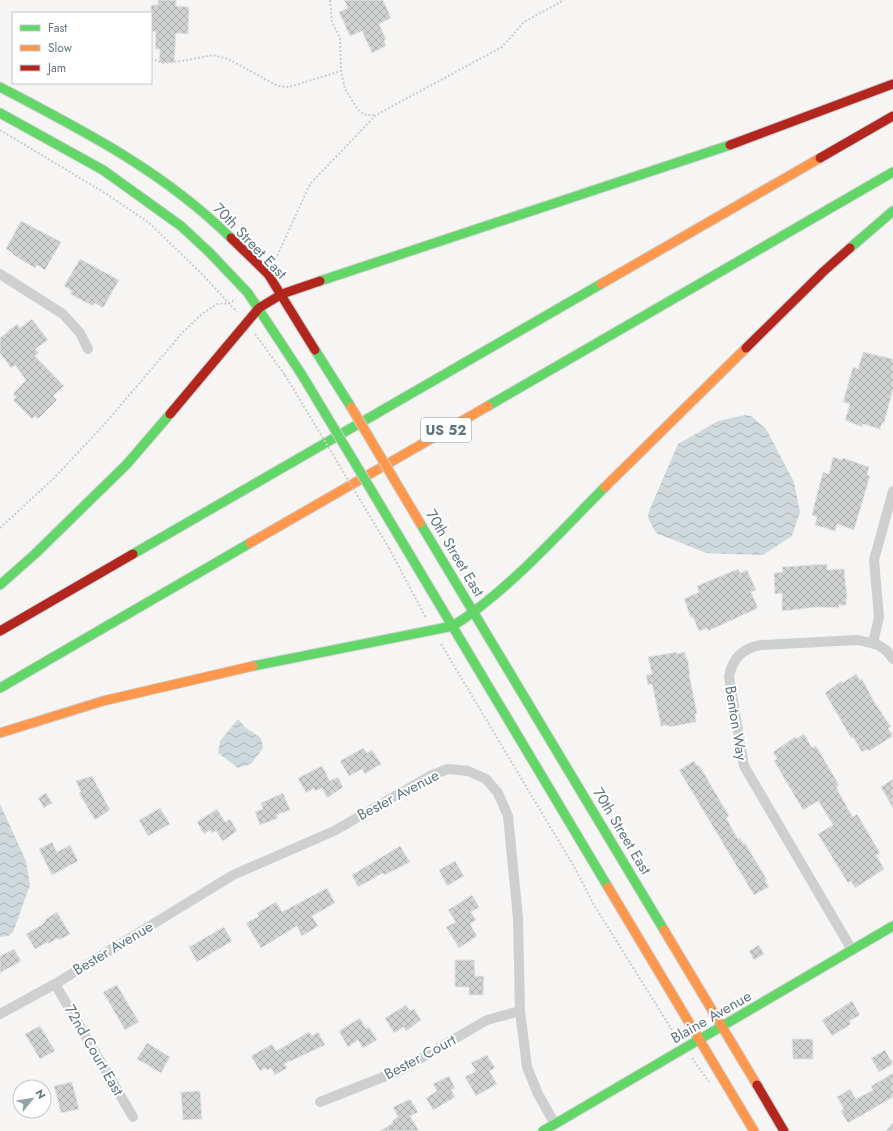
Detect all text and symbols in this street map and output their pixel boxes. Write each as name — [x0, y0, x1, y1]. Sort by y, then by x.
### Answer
legend — [12, 12, 152, 84]
text: Fast — [48, 19, 67, 37]
text: Slow — [48, 39, 73, 57]
text: Jam — [46, 59, 66, 77]
street label: 70th Street East — [208, 198, 292, 284]
road number: US 52 — [421, 418, 471, 442]
street label: 70th Street East — [420, 505, 490, 601]
street label: Benton Way — [719, 684, 753, 762]
street label: Bester Avenue — [353, 764, 443, 826]
street label: 70th Street East — [587, 783, 657, 879]
street label: Bester Avenue — [69, 915, 157, 981]
street label: Blaine Avenue — [667, 985, 756, 1049]
street label: 72nd Court East — [59, 1000, 129, 1100]
street label: Bester Court — [380, 1029, 460, 1085]
north arrow — [12, 1079, 52, 1119]
text: N — [32, 1086, 50, 1102]

